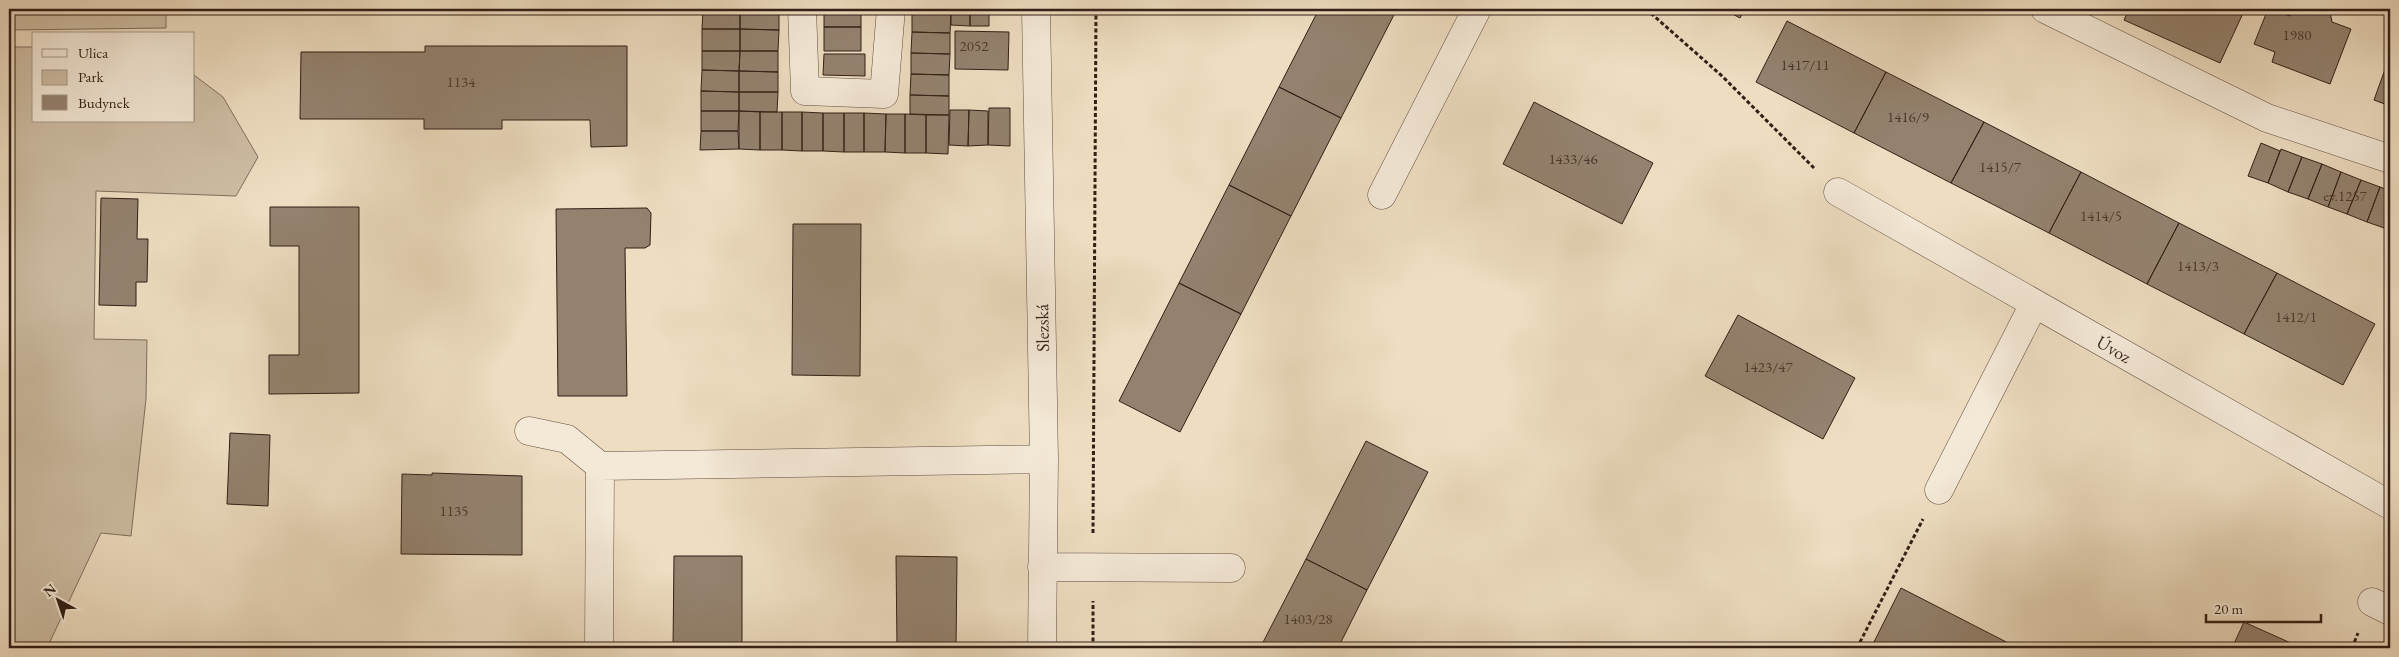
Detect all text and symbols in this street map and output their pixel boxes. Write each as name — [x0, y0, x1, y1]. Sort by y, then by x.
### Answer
house number: 1980 — [2283, 25, 2311, 44]
legend — [32, 32, 195, 122]
house number: 2052 — [960, 36, 989, 55]
text: Ulica — [78, 43, 108, 62]
house number: 1417/11 — [1780, 55, 1830, 74]
text: Park — [78, 67, 105, 86]
house number: 1134 — [447, 72, 476, 91]
text: Budynek — [78, 93, 131, 112]
house number: 1416/9 — [1887, 107, 1929, 126]
house number: 1433/46 — [1548, 149, 1598, 168]
house number: 1415/7 — [1979, 157, 2022, 176]
house number: ev.1257 — [2323, 186, 2368, 205]
house number: 1414/5 — [2080, 206, 2122, 225]
house number: 1413/3 — [2177, 256, 2219, 275]
street label: Slezská — [1030, 303, 1054, 352]
house number: 1412/1 — [2275, 307, 2317, 326]
street label: Úvoz — [2093, 330, 2136, 368]
house number: 1423/47 — [1743, 357, 1793, 376]
house number: 1135 — [440, 501, 468, 520]
north arrow — [32, 574, 82, 624]
text: N — [40, 579, 60, 601]
scale bar — [2206, 592, 2322, 624]
text: 20 m — [2214, 599, 2243, 618]
house number: 1403/28 — [1283, 609, 1333, 628]

